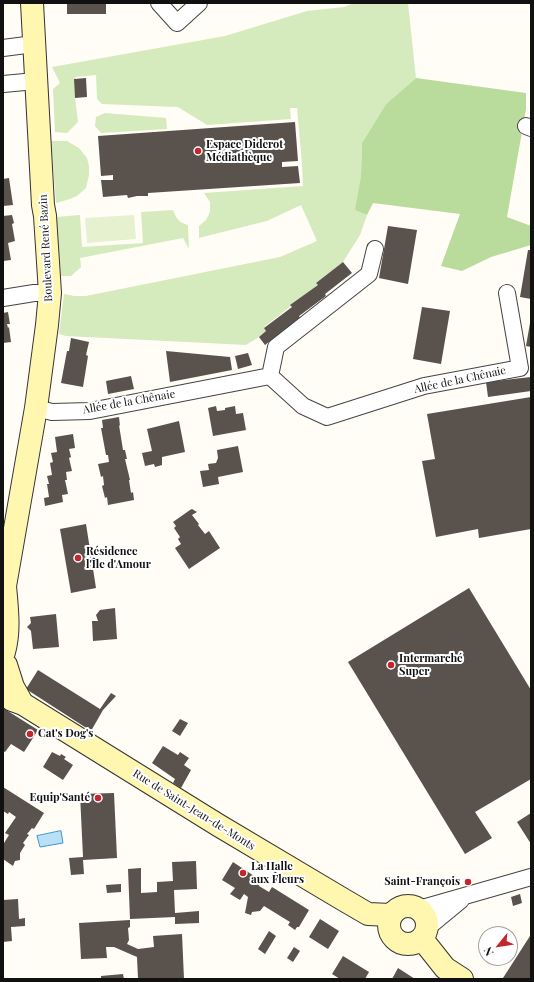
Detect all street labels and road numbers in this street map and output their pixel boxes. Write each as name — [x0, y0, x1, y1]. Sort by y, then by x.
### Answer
street label: Boulevard René Bazin — [37, 194, 55, 302]
street label: Allée de la Chênaie — [413, 364, 507, 396]
street label: Allée de la Chênaie — [82, 387, 176, 417]
street label: Rue de Saint-Jean-de-Monts — [130, 767, 258, 853]

